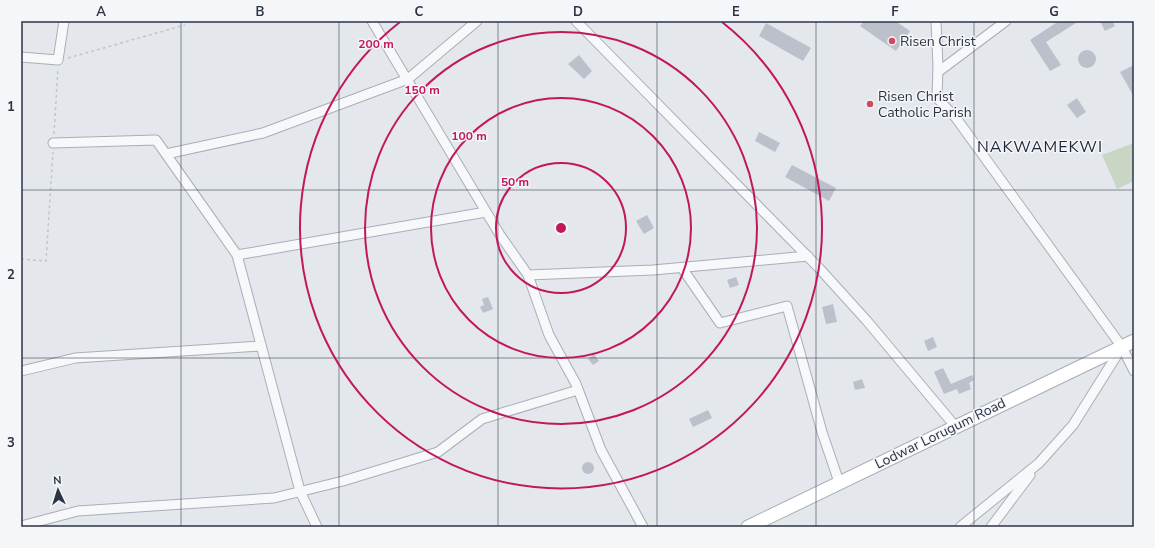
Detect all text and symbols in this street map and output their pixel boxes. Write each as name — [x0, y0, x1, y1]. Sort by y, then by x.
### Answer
text: A — [96, 3, 106, 21]
text: B — [256, 3, 265, 21]
text: C — [415, 3, 424, 21]
text: D — [573, 3, 583, 21]
text: E — [732, 3, 740, 21]
text: F — [891, 3, 899, 21]
text: G — [1049, 3, 1059, 21]
place label: Risen Christ — [900, 32, 976, 51]
text: 200 m — [358, 36, 394, 52]
marker: Risen Christ — [887, 36, 897, 46]
text: 150 m — [404, 82, 440, 98]
place label: Risen Christ Catholic Parish — [878, 87, 972, 122]
text: 1 — [7, 98, 15, 116]
marker: Risen Christ Catholic Parish — [865, 99, 875, 109]
text: 100 m — [451, 128, 487, 144]
district label: NAKWAMEKWI — [977, 136, 1103, 158]
text: 50 m — [501, 174, 529, 190]
centre of rings — [554, 221, 568, 235]
text: 2 — [7, 266, 15, 284]
street label: Lodwar Lorugum Road — [872, 393, 1009, 473]
text: 3 — [7, 434, 15, 452]
north arrow — [38, 470, 78, 510]
text: N — [53, 473, 62, 488]

